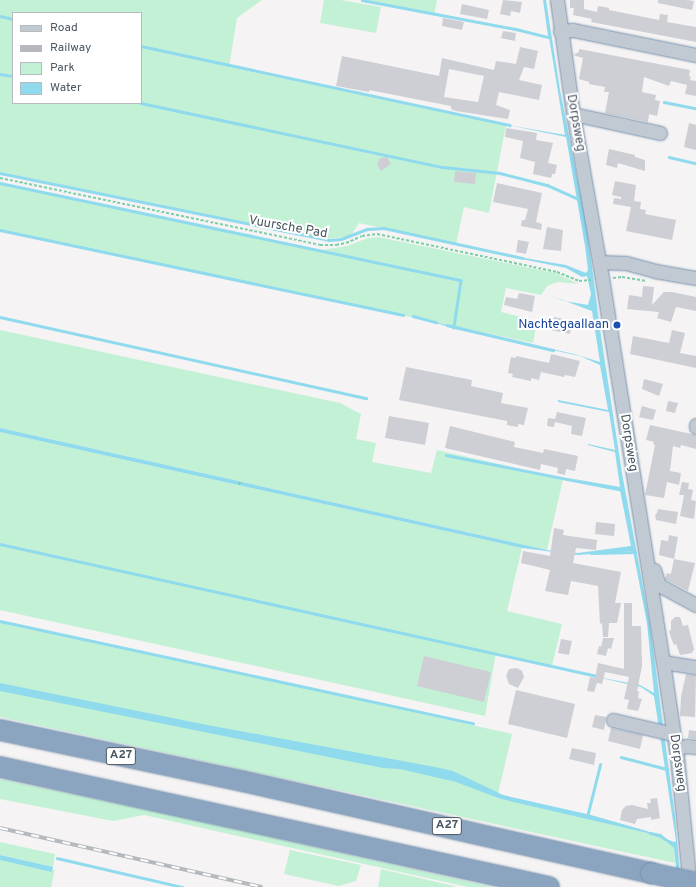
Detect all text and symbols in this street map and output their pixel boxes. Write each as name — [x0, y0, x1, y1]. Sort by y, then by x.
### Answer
legend — [12, 12, 142, 104]
text: Road — [50, 20, 78, 36]
text: Railway — [50, 40, 91, 56]
text: Park — [50, 60, 75, 76]
text: Water — [50, 80, 82, 96]
street label: Dorpsweg — [562, 93, 588, 153]
street label: Vuursche Pad — [247, 213, 329, 243]
place label: Nachtegaallaan — [518, 317, 609, 333]
marker: Nachtegaallaan — [612, 320, 622, 330]
street label: Dorpsweg — [616, 413, 640, 473]
street label: Dorpsweg — [665, 733, 689, 793]
road number: A27 — [105, 746, 137, 766]
road number: A27 — [431, 816, 463, 836]

